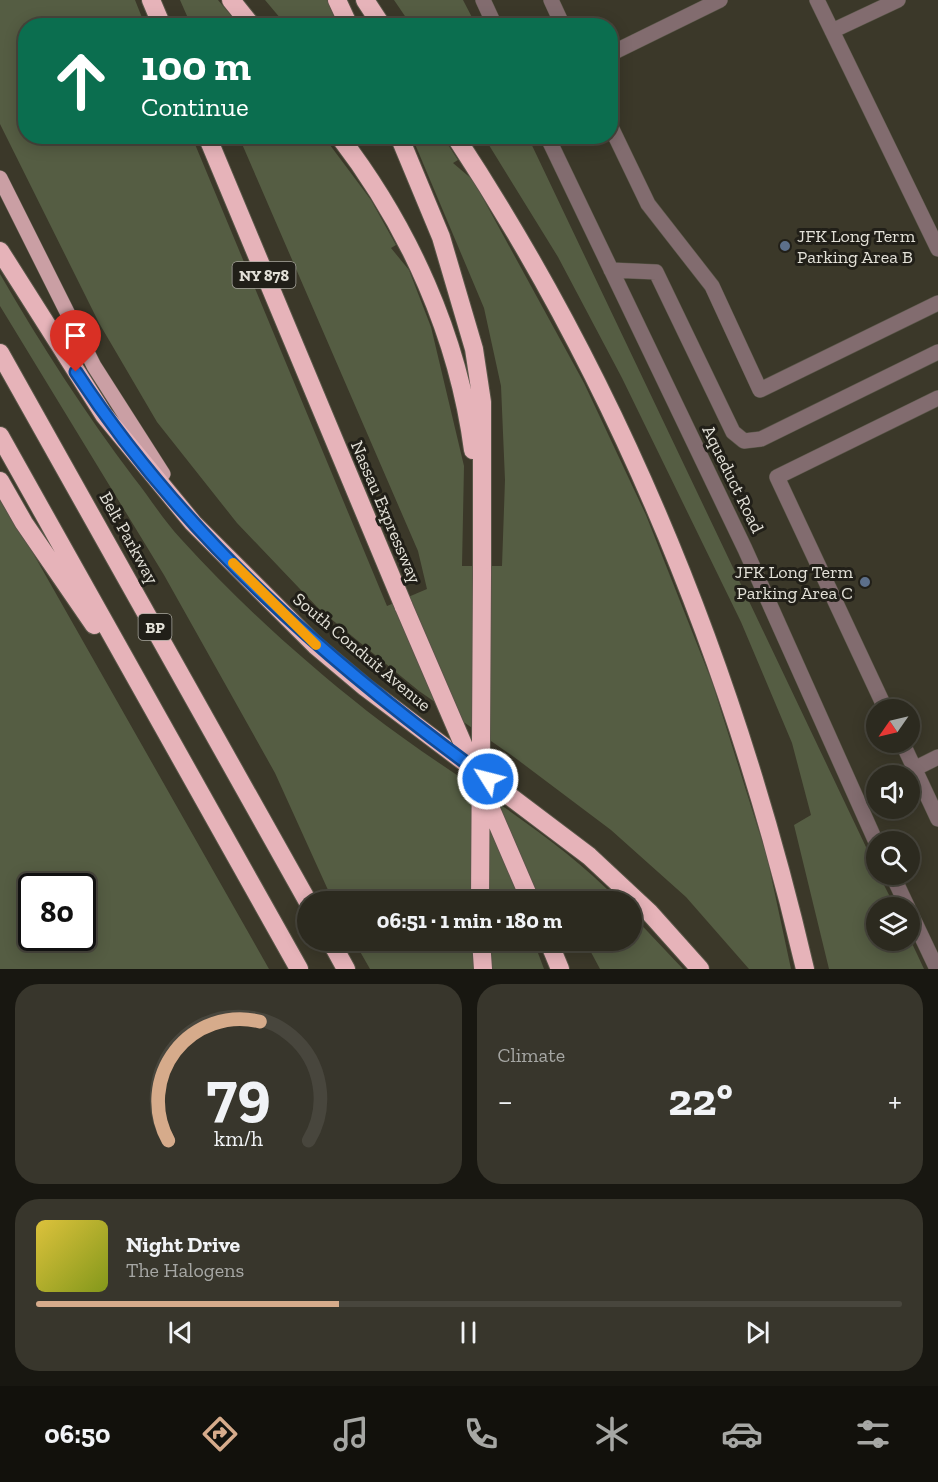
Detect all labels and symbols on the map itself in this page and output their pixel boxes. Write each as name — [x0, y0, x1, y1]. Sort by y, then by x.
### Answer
place label: JFK Long Term Parking Area B — [797, 225, 916, 268]
marker: JFK Long Term Parking Area B — [778, 239, 792, 253]
road number: NY 878 — [232, 262, 296, 288]
pin — [50, 310, 101, 372]
street label: Aqueduct Road — [697, 421, 769, 537]
street label: Nassau Expressway — [346, 437, 426, 587]
street label: Belt Parkway — [95, 488, 164, 589]
place label: JFK Long Term Parking Area C — [735, 561, 853, 604]
marker: JFK Long Term Parking Area C — [858, 575, 872, 589]
street label: South Conduit Avenue — [289, 588, 435, 716]
road number: BP — [138, 614, 172, 640]
north arrow — [866, 699, 920, 753]
position arrow — [456, 747, 520, 811]
speed limit sign: 80 — [18, 873, 96, 951]

